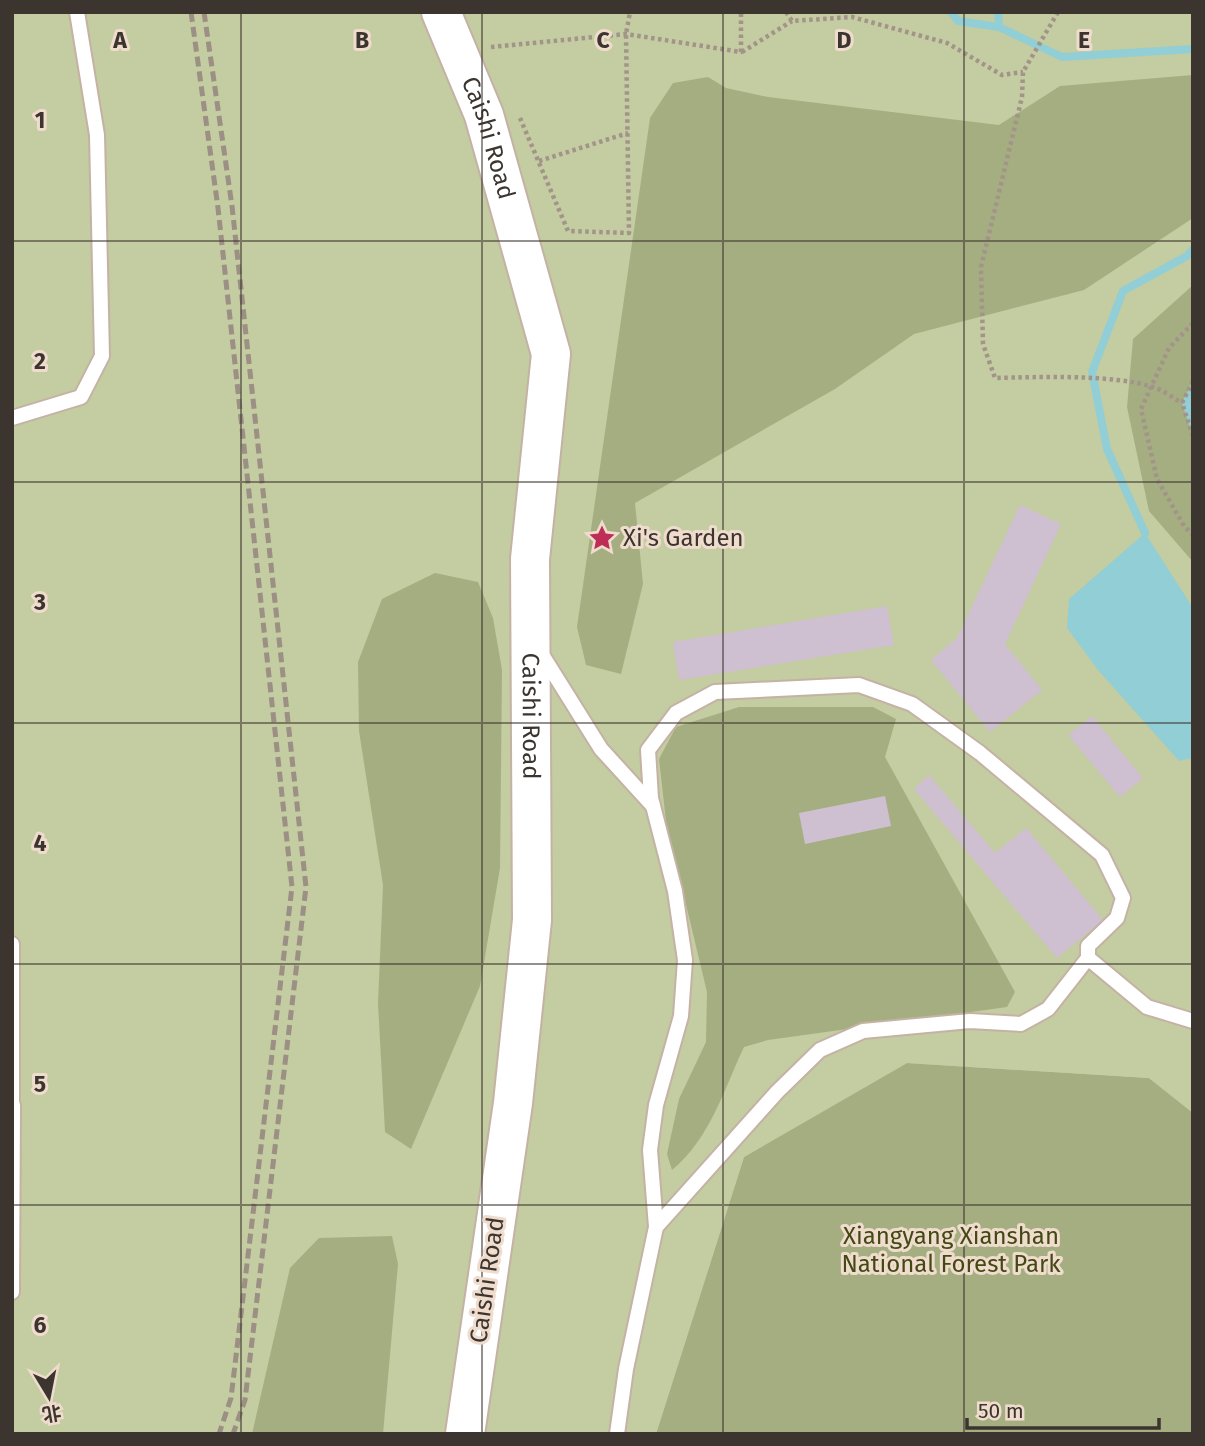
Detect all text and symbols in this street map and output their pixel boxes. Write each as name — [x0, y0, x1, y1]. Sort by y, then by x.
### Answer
text: A — [112, 26, 127, 54]
text: B — [355, 26, 369, 54]
text: C — [596, 26, 610, 54]
text: D — [837, 26, 852, 54]
text: E — [1078, 26, 1090, 54]
street label: Caishi Road — [456, 73, 521, 202]
text: 1 — [35, 106, 45, 134]
text: 2 — [34, 347, 46, 375]
place icon: Xi's Garden — [587, 523, 617, 553]
place label: Xi's Garden — [623, 524, 744, 552]
text: 3 — [33, 588, 46, 616]
street label: Caishi Road — [517, 653, 545, 780]
text: 4 — [34, 829, 47, 857]
text: 5 — [34, 1070, 46, 1098]
street label: Caishi Road — [464, 1215, 510, 1345]
park label: Xiangyang Xianshan National Forest Park — [841, 1222, 1061, 1278]
text: 6 — [34, 1311, 47, 1339]
north arrow — [14, 1362, 84, 1432]
scale bar — [967, 1386, 1160, 1430]
text: 50 m — [978, 1398, 1024, 1424]
text: 北 — [41, 1400, 63, 1426]

